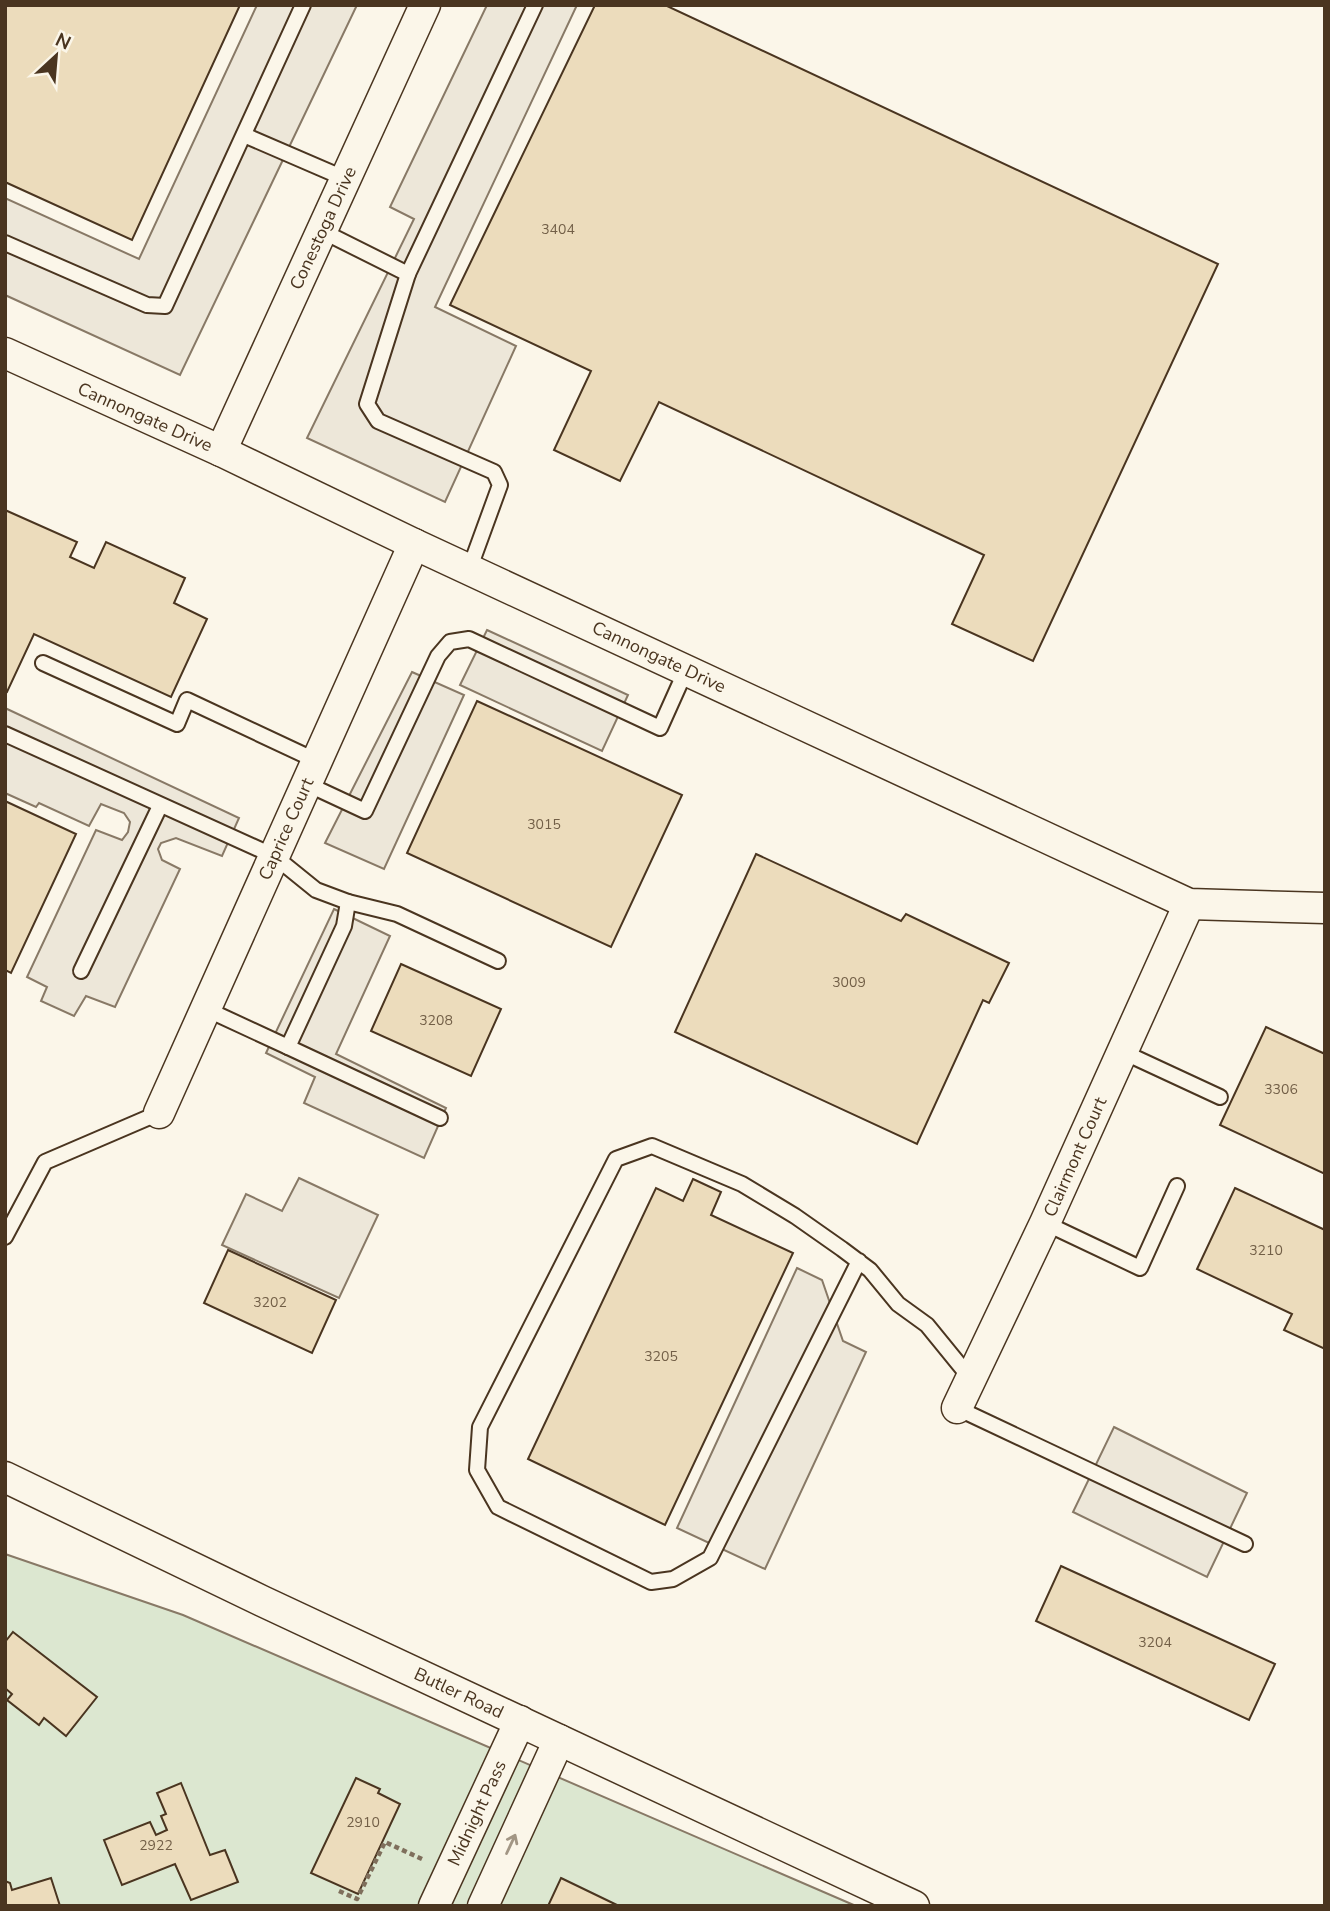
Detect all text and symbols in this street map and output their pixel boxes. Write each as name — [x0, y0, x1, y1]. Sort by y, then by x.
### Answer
north arrow — [21, 21, 91, 91]
text: N — [51, 27, 75, 56]
street label: Conestoga Drive — [284, 162, 362, 294]
house number: 3404 — [541, 220, 575, 239]
street label: Cannongate Drive — [74, 377, 216, 457]
street label: Cannongate Drive — [588, 615, 730, 699]
street label: Caprice Court — [253, 773, 320, 884]
house number: 3015 — [527, 815, 561, 834]
house number: 3009 — [832, 973, 866, 992]
house number: 3208 — [419, 1011, 453, 1030]
house number: 3306 — [1264, 1080, 1298, 1099]
street label: Clairmont Court — [1038, 1093, 1112, 1221]
house number: 3210 — [1249, 1241, 1283, 1260]
house number: 3202 — [253, 1293, 287, 1312]
house number: 3205 — [644, 1347, 678, 1366]
house number: 3204 — [1138, 1633, 1172, 1652]
street label: Butler Road — [410, 1662, 508, 1724]
street label: Midnight Pass — [442, 1756, 512, 1870]
house number: 2910 — [346, 1813, 380, 1832]
one-way arrow — [505, 1834, 518, 1855]
house number: 2922 — [139, 1836, 173, 1855]

